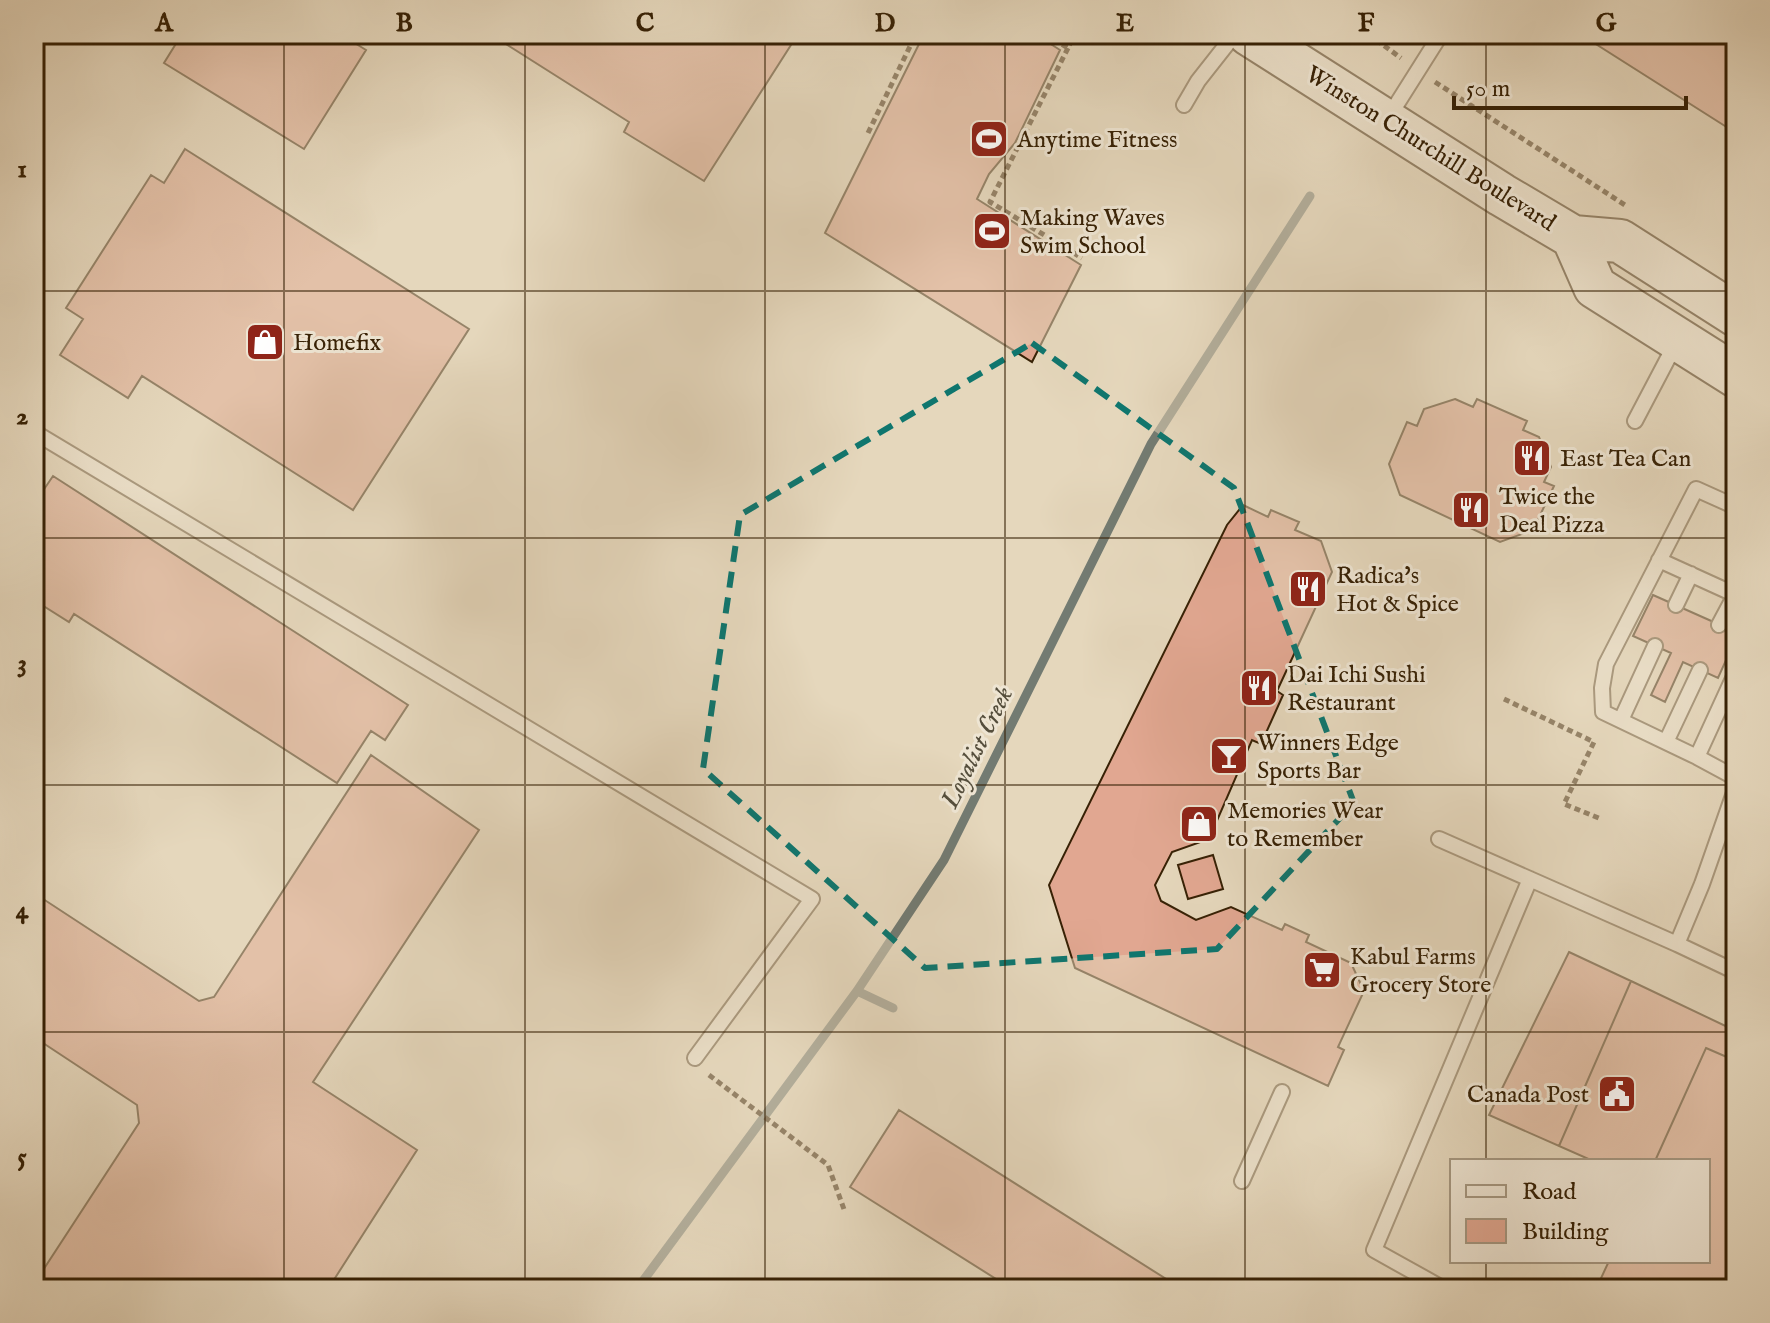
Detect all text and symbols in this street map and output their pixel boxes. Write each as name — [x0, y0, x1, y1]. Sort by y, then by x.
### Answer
text: A — [154, 7, 174, 40]
text: B — [395, 7, 413, 40]
text: C — [636, 7, 655, 40]
text: D — [875, 7, 896, 40]
text: E — [1116, 7, 1134, 40]
text: F — [1358, 7, 1375, 40]
text: G — [1596, 7, 1617, 40]
street label: Winston Churchill Boulevard — [1299, 59, 1561, 239]
scale bar — [1454, 60, 1686, 110]
text: 50 m — [1466, 74, 1510, 105]
sports icon: Anytime Fitness — [968, 118, 1010, 160]
place label: Anytime Fitness — [1016, 125, 1178, 156]
text: 1 — [17, 153, 27, 186]
place label: Making Waves Swim School — [1020, 203, 1165, 262]
sports icon: Making Waves Swim School — [971, 210, 1013, 252]
shop icon: Homefix — [244, 321, 286, 363]
place label: Homefix — [293, 328, 382, 359]
text: 2 — [16, 400, 28, 433]
restaurant icon: East Tea Can — [1511, 437, 1553, 479]
place label: East Tea Can — [1560, 444, 1691, 475]
place label: Twice the Deal Pizza — [1499, 482, 1605, 541]
restaurant icon: Twice the Deal Pizza — [1450, 489, 1492, 531]
place label: Radica's Hot & Spice — [1336, 561, 1459, 620]
restaurant icon: Radica's Hot & Spice — [1287, 568, 1329, 610]
text: 3 — [17, 647, 27, 680]
place label: Dai Ichi Sushi Restaurant — [1287, 660, 1426, 719]
restaurant icon: Dai Ichi Sushi Restaurant — [1238, 667, 1280, 709]
water label: Loyalist Creek — [933, 681, 1021, 815]
place label: Winners Edge Sports Bar — [1257, 728, 1399, 787]
bar icon: Winners Edge Sports Bar — [1208, 735, 1250, 777]
place label: Memories Wear to Remember — [1227, 796, 1384, 855]
shop icon: Memories Wear to Remember — [1178, 803, 1220, 845]
text: 4 — [16, 894, 30, 927]
place label: Kabul Farms Grocery Store — [1350, 942, 1491, 1001]
supermarket icon: Kabul Farms Grocery Store — [1301, 949, 1343, 991]
public building icon: Canada Post — [1596, 1073, 1638, 1115]
place label: Canada Post — [1467, 1080, 1589, 1111]
text: 5 — [17, 1141, 27, 1174]
legend — [1450, 1159, 1710, 1263]
text: Road — [1522, 1177, 1576, 1208]
text: Building — [1522, 1217, 1609, 1248]

